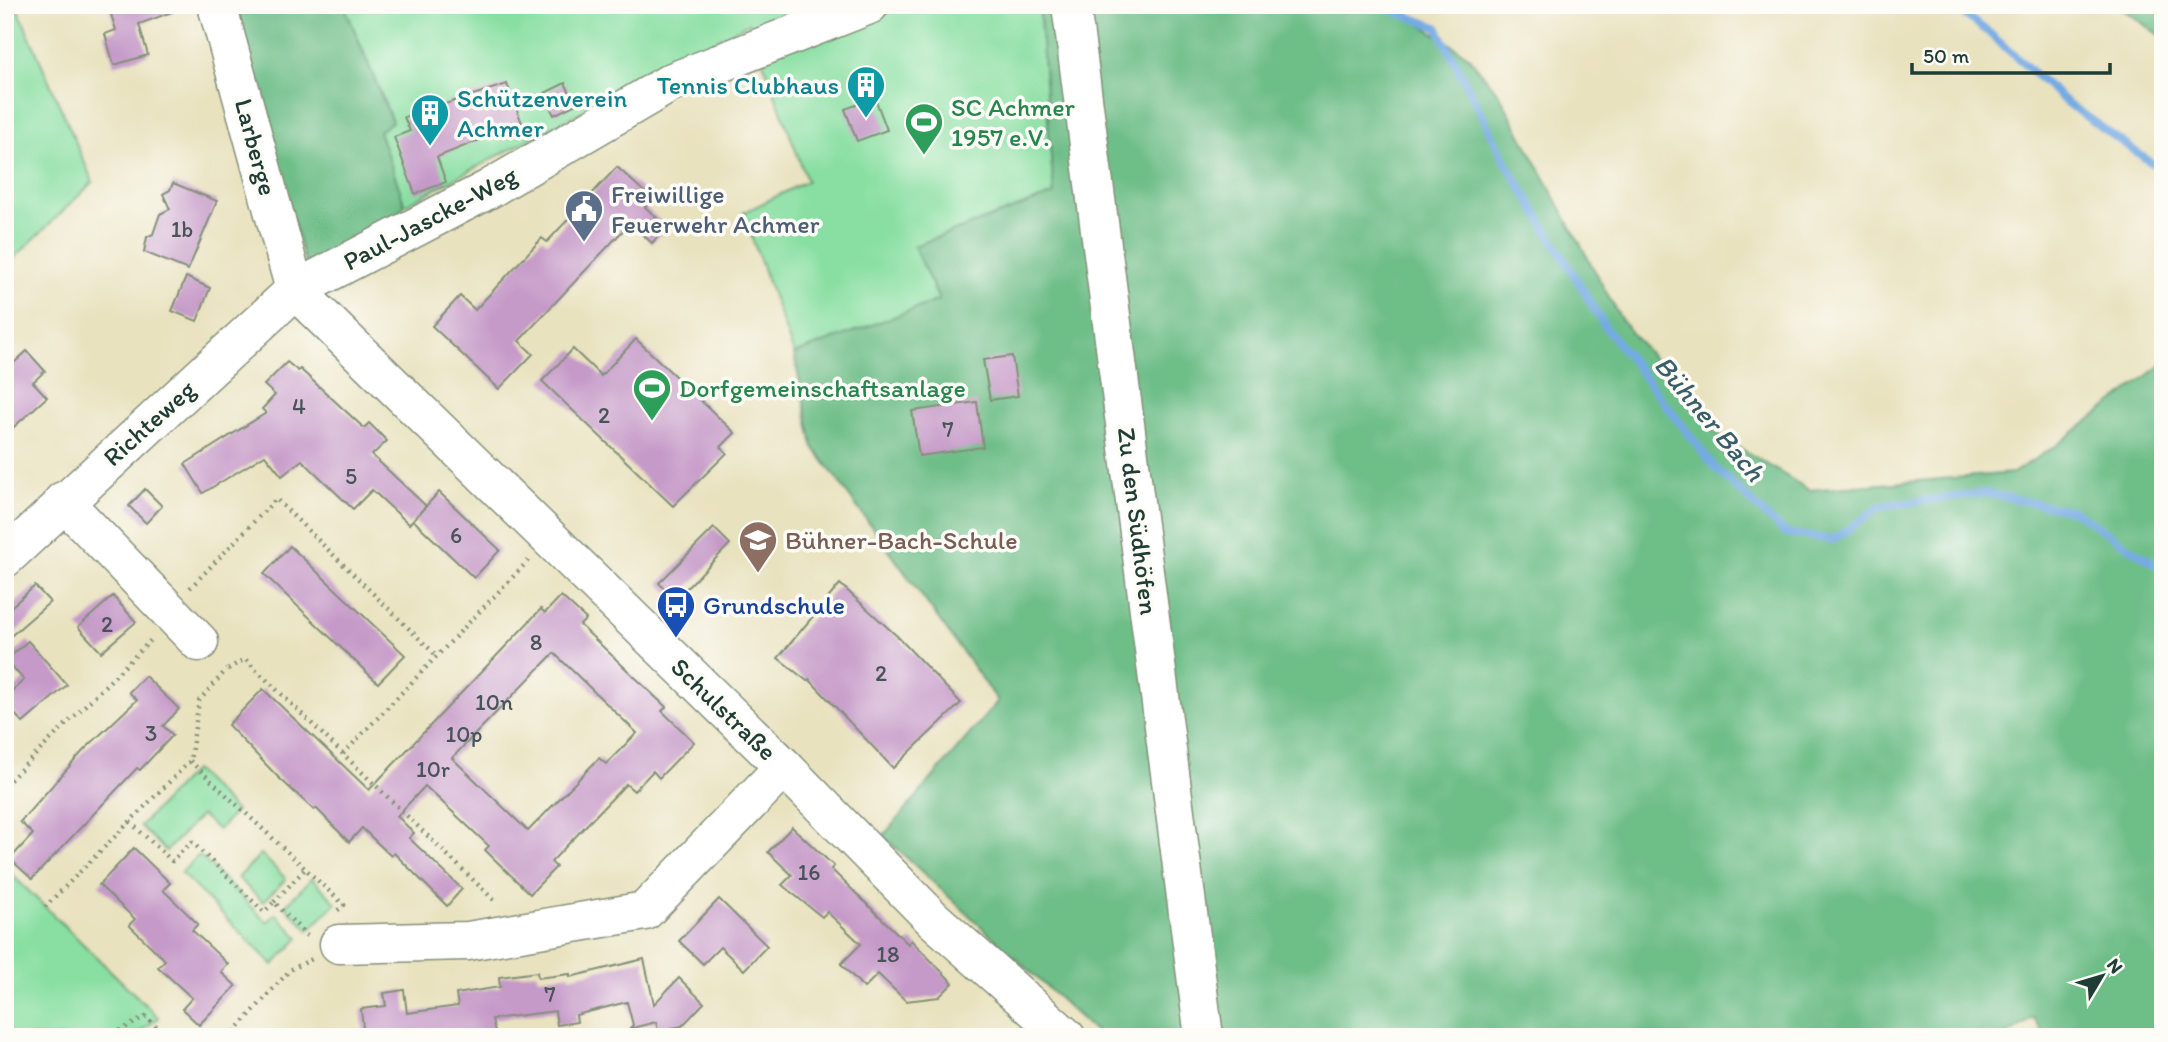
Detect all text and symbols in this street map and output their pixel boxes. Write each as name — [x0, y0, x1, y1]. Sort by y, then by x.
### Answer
scale bar — [1912, 32, 2110, 76]
text: 50 m — [1923, 43, 1970, 68]
building icon: Tennis Clubhaus — [845, 64, 887, 119]
place label: Tennis Clubhaus — [657, 69, 839, 101]
place label: Schützenverein Achmer — [457, 82, 627, 144]
place label: SC Achmer 1957 e.V. — [951, 91, 1076, 153]
building icon: Schützenverein Achmer — [409, 92, 451, 147]
street label: Larberge — [228, 95, 284, 199]
sports icon: SC Achmer 1957 e.V. — [903, 101, 945, 156]
street label: Paul-Jascke-Weg — [337, 158, 523, 277]
place label: Freiwillige Feuerwehr Achmer — [611, 178, 820, 240]
public building icon: Freiwillige Feuerwehr Achmer — [563, 188, 605, 243]
house number: 1b — [171, 215, 193, 243]
water label: Bühner Bach — [1648, 348, 1773, 488]
sports icon: Dorfgemeinschaftsanlage — [631, 367, 673, 422]
place label: Dorfgemeinschaftsanlage — [679, 372, 966, 404]
street label: Richteweg — [96, 373, 202, 473]
house number: 4 — [292, 392, 306, 420]
house number: 2 — [598, 401, 610, 429]
house number: 7 — [942, 415, 954, 443]
street label: Zu den Südhöfen — [1111, 425, 1165, 617]
house number: 5 — [345, 462, 357, 490]
school or university icon: Bühner-Bach-Schule — [737, 519, 779, 574]
house number: 6 — [450, 521, 462, 549]
place label: Bühner-Bach-Schule — [785, 524, 1018, 556]
bus stop icon: Grundschule — [655, 584, 697, 639]
place label: Grundschule — [703, 589, 845, 621]
house number: 2 — [101, 610, 113, 638]
house number: 8 — [530, 628, 542, 656]
street label: Schulstraße — [664, 651, 784, 767]
house number: 2 — [875, 659, 887, 687]
house number: 10n — [475, 688, 513, 716]
house number: 3 — [145, 719, 157, 747]
house number: 10p — [445, 720, 483, 748]
house number: 10r — [416, 755, 450, 783]
house number: 16 — [798, 858, 820, 886]
house number: 18 — [876, 940, 900, 968]
north arrow — [2066, 940, 2136, 1010]
text: N — [2102, 954, 2128, 978]
house number: 7 — [544, 980, 556, 1008]

